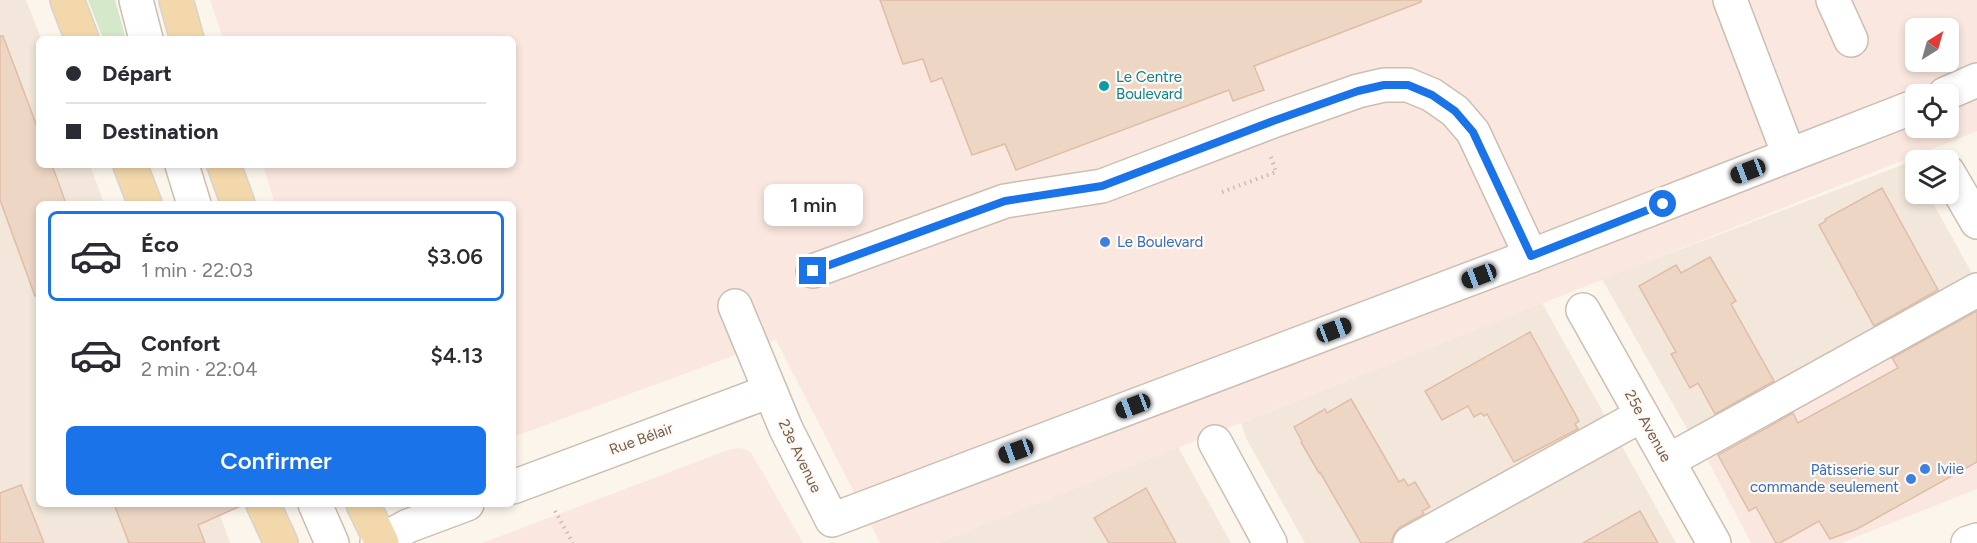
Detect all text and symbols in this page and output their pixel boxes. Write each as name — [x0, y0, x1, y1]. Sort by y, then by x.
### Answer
north arrow — [1905, 18, 1959, 72]
map controls — [1905, 18, 1959, 204]
text: Départ — [102, 60, 172, 87]
place label: Le Centre Boulevard — [1116, 68, 1183, 103]
marker: Le Centre Boulevard — [1097, 79, 1111, 93]
button: locate — [1905, 84, 1959, 138]
text: Destination — [102, 118, 219, 145]
button: layers — [1905, 150, 1959, 204]
car — [1728, 156, 1768, 186]
callout: 1 min — [764, 184, 862, 226]
route start — [1649, 190, 1676, 217]
text: 1 min — [790, 193, 837, 217]
icon: car — [69, 229, 123, 283]
text: Éco — [141, 231, 179, 258]
place label: Le Boulevard — [1117, 233, 1203, 251]
marker: Le Boulevard — [1098, 235, 1112, 249]
text: $3.06 — [427, 243, 483, 270]
route end — [799, 257, 826, 284]
text: 1 min · 22:03 — [141, 258, 253, 282]
car — [1459, 261, 1499, 291]
car — [1314, 315, 1354, 345]
icon: car — [69, 328, 123, 382]
text: Confort — [141, 330, 221, 357]
text: $4.13 — [430, 342, 483, 369]
text: 2 min · 22:04 — [141, 357, 258, 381]
street label: 25e Avenue — [1621, 387, 1675, 465]
car — [1113, 391, 1153, 421]
street label: 23e Avenue — [775, 416, 825, 496]
street label: Rue Bélair — [607, 419, 675, 459]
button: Confirmer — [66, 426, 486, 495]
car — [996, 436, 1036, 466]
place label: Iviie — [1937, 460, 1964, 478]
place label: Pâtisserie sur commande seulement — [1750, 461, 1899, 496]
marker: Iviie — [1918, 462, 1932, 476]
marker: Pâtisserie sur commande seulement — [1904, 472, 1918, 486]

